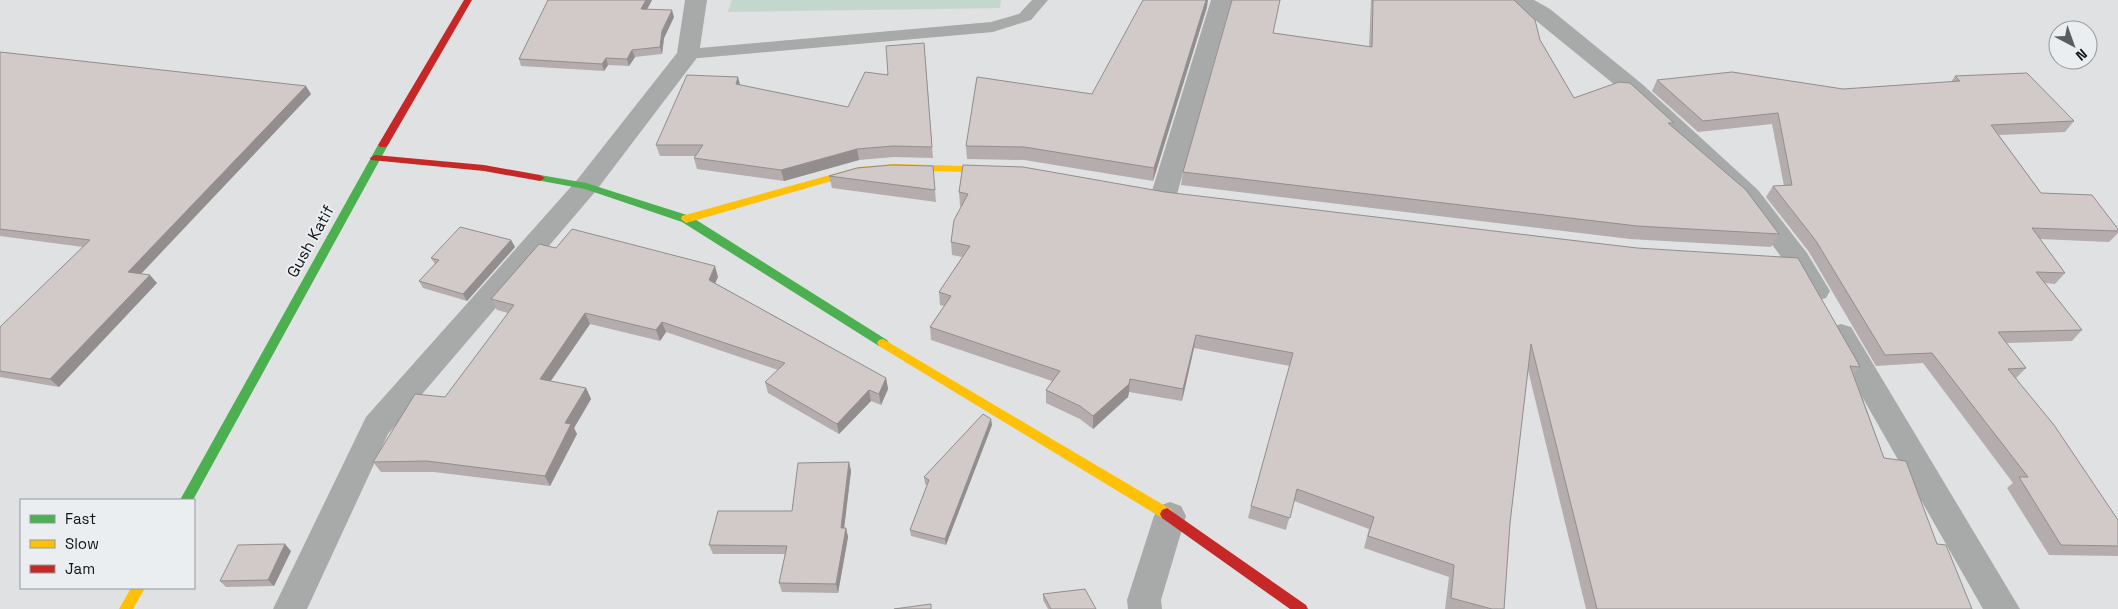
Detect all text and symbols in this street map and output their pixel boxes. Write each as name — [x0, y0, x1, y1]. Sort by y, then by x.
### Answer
north arrow — [2048, 20, 2098, 70]
text: N — [2072, 45, 2091, 65]
street label: Gush Katif — [282, 201, 339, 281]
legend — [20, 499, 195, 589]
text: Fast — [65, 509, 96, 528]
text: Slow — [65, 534, 99, 553]
text: Jam — [65, 559, 95, 578]

